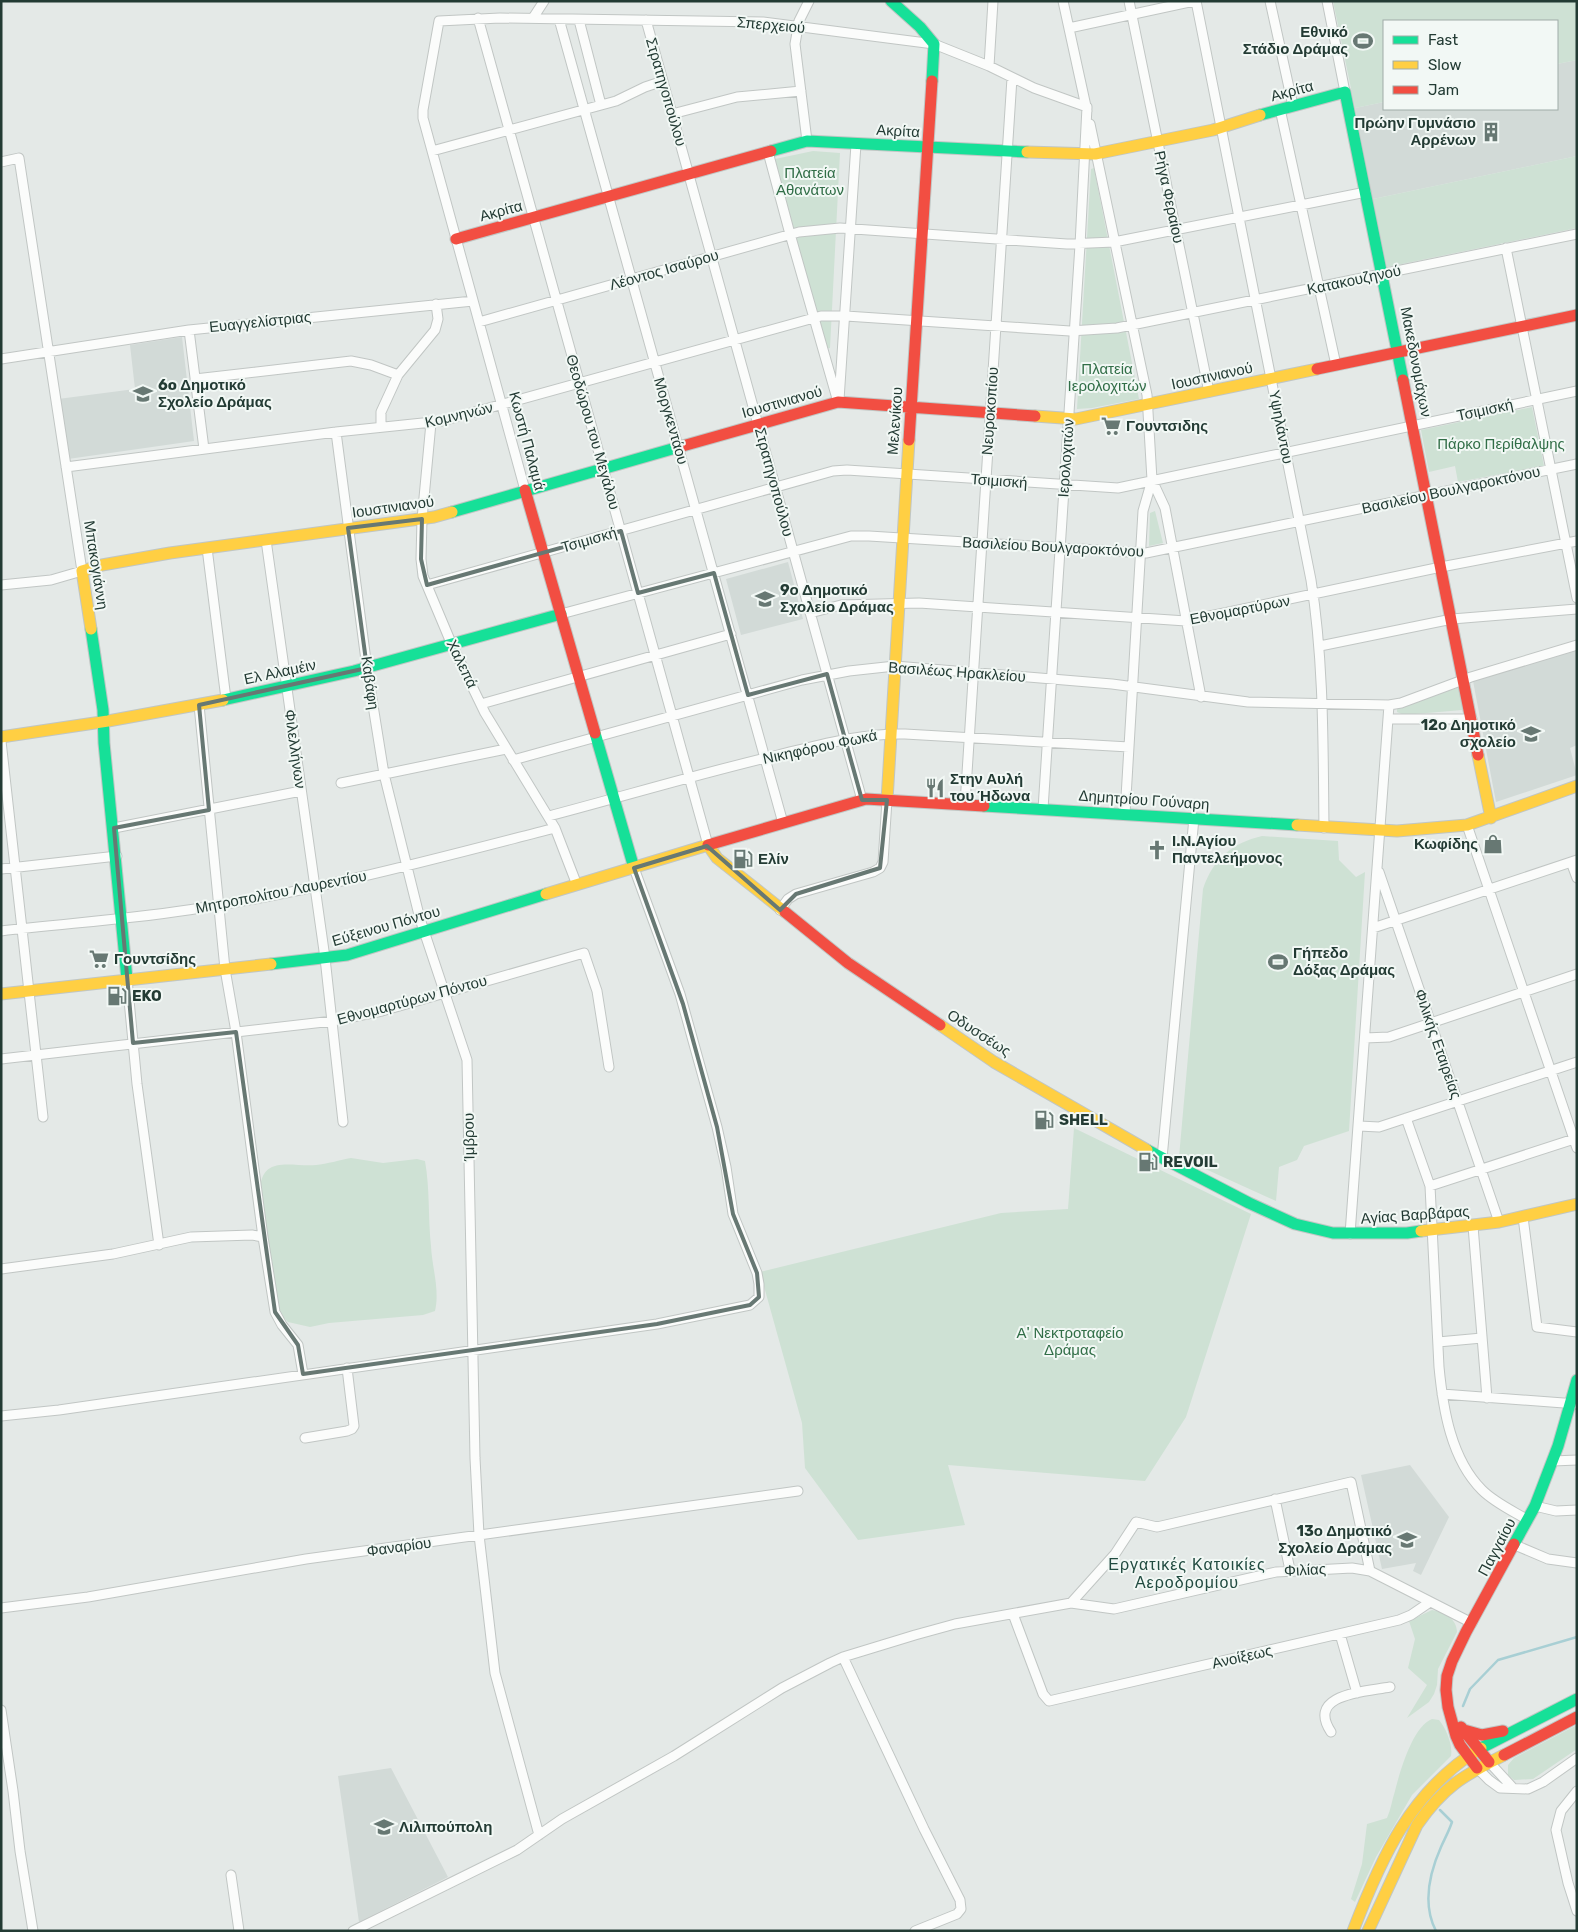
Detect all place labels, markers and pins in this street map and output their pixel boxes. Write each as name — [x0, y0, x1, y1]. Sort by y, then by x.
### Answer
place label: Εθνικό Στάδιο Δράμας — [1243, 23, 1348, 58]
sports icon: Εθνικό Στάδιο Δράμας — [1352, 30, 1374, 52]
place label: Πρώην Γυμνάσιο Αρρένων — [1354, 114, 1476, 149]
building icon: Πρώην Γυμνάσιο Αρρένων — [1480, 121, 1502, 143]
place label: 6o Δημοτικό Σχολείο Δράμας — [158, 376, 272, 411]
school or university icon: 6o Δημοτικό Σχολείο Δράμας — [132, 383, 154, 405]
supermarket icon: Γουντσιδης — [1100, 415, 1122, 437]
place label: Γουντσιδης — [1126, 417, 1208, 435]
place label: 9ο Δημοτικό Σχολείο Δράμας — [780, 581, 894, 616]
school or university icon: 9ο Δημοτικό Σχολείο Δράμας — [754, 588, 776, 610]
place label: 12ο Δημοτικό σχολείο — [1421, 716, 1516, 751]
school or university icon: 12ο Δημοτικό σχολείο — [1520, 723, 1542, 745]
place label: Στην Αυλή του Ήδωνα — [950, 770, 1031, 805]
restaurant icon: Στην Αυλή του Ήδωνα — [924, 777, 946, 799]
place label: Ι.Ν.Αγίου Παντελεήμονος — [1172, 832, 1283, 867]
shop icon: Κωφίδης — [1482, 833, 1504, 855]
place label: Κωφίδης — [1414, 835, 1478, 853]
church icon: Ι.Ν.Αγίου Παντελεήμονος — [1146, 839, 1168, 861]
fuel station icon: Ελίν — [732, 848, 754, 870]
place label: Ελίν — [758, 850, 789, 868]
place label: Γήπεδο Δόξας Δράμας — [1293, 944, 1395, 979]
supermarket icon: Γουντσίδης — [88, 948, 110, 970]
place label: Γουντσίδης — [114, 950, 196, 968]
sports icon: Γήπεδο Δόξας Δράμας — [1267, 951, 1289, 973]
fuel station icon: EKO — [106, 985, 128, 1007]
place label: EKO — [132, 987, 162, 1005]
fuel station icon: SHELL — [1033, 1109, 1055, 1131]
place label: SHELL — [1059, 1111, 1108, 1129]
fuel station icon: REVOIL — [1137, 1151, 1159, 1173]
place label: REVOIL — [1163, 1153, 1218, 1171]
place label: 13ο Δημοτικό Σχολείο Δράμας — [1278, 1522, 1392, 1557]
school or university icon: 13ο Δημοτικό Σχολείο Δράμας — [1396, 1529, 1418, 1551]
school or university icon: Λιλιπούπολη — [373, 1816, 395, 1838]
place label: Λιλιπούπολη — [399, 1818, 492, 1836]

